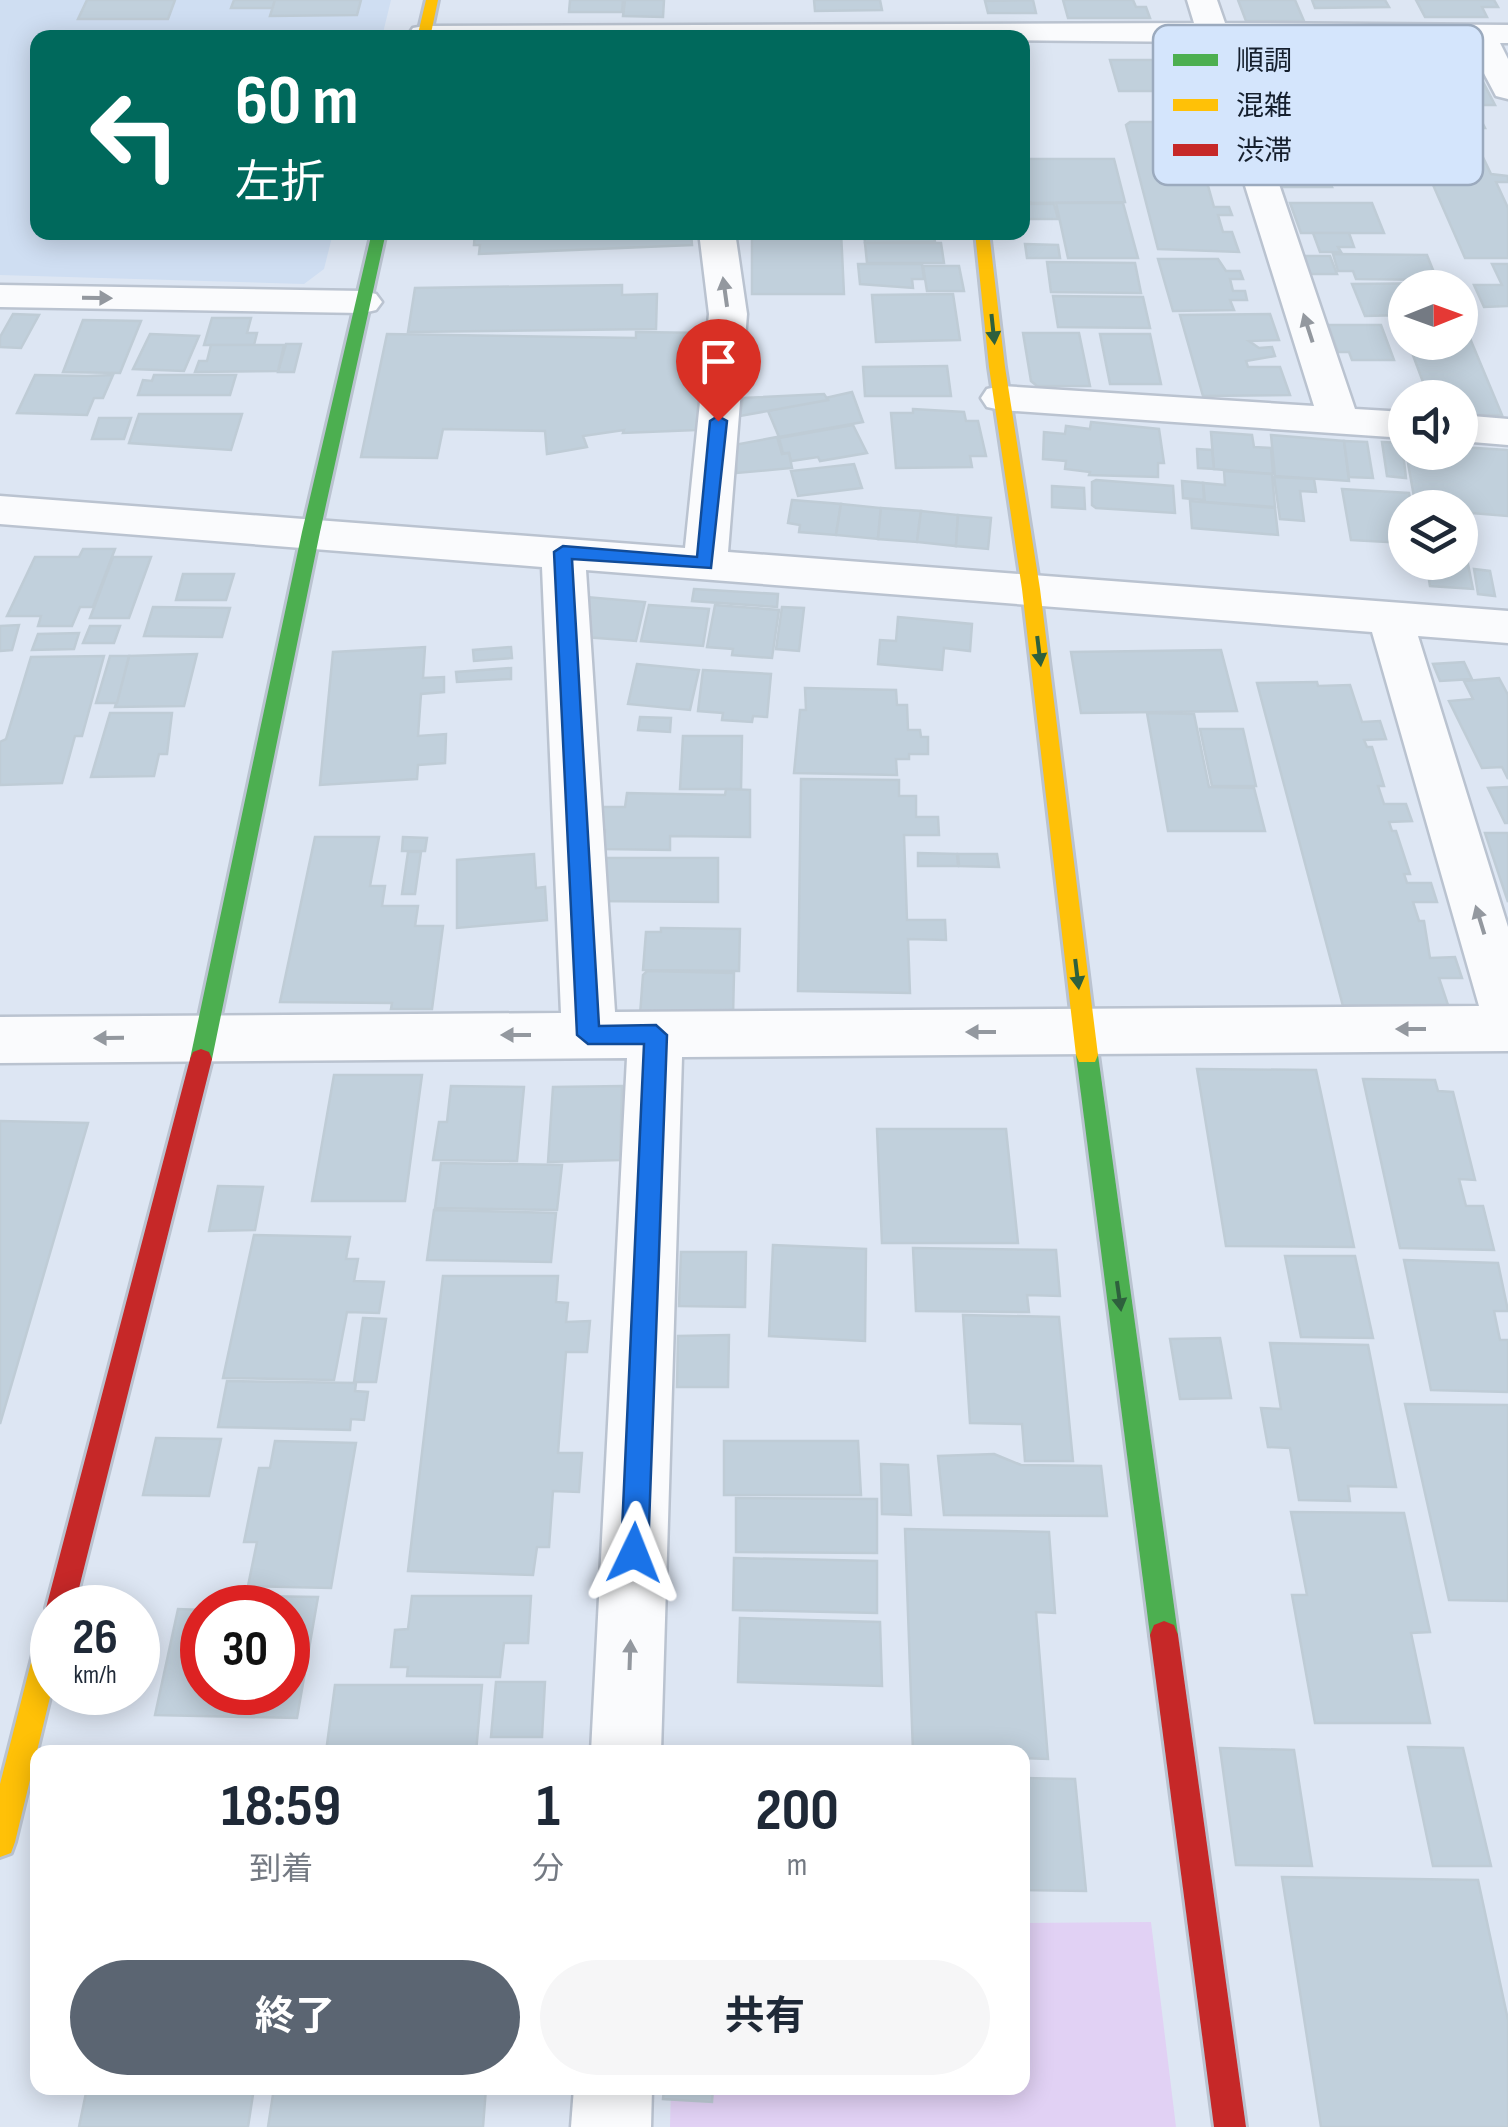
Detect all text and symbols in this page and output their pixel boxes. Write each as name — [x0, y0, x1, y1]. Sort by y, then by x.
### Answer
legend — [1153, 25, 1483, 185]
text: 順調 — [1236, 45, 1292, 78]
text: 60 m — [235, 60, 359, 144]
icon: left — [70, 70, 200, 200]
text: 混雑 — [1236, 90, 1292, 123]
text: 渋滞 — [1236, 135, 1292, 168]
text: 左折 — [235, 156, 325, 211]
north arrow — [1388, 270, 1478, 360]
map controls — [1388, 270, 1478, 580]
one-way arrow — [717, 276, 733, 307]
one-way arrow — [82, 290, 114, 306]
one-way arrow — [1300, 312, 1315, 342]
one-way arrow — [985, 314, 1001, 346]
pin — [676, 319, 761, 422]
icon: arrive — [691, 334, 746, 389]
button: sound — [1388, 380, 1478, 470]
button: layers — [1388, 490, 1478, 580]
one-way arrow — [1031, 636, 1047, 667]
one-way arrow — [1472, 905, 1487, 935]
one-way arrow — [1069, 958, 1085, 990]
one-way arrow — [1394, 1021, 1426, 1037]
one-way arrow — [964, 1024, 996, 1040]
one-way arrow — [499, 1028, 531, 1044]
one-way arrow — [93, 1031, 125, 1047]
one-way arrow — [1111, 1281, 1127, 1312]
position arrow — [582, 1501, 686, 1605]
speed limit sign: 30 — [180, 1585, 310, 1715]
text: 26 — [72, 1608, 118, 1668]
one-way arrow — [623, 1639, 639, 1671]
text: km/h — [73, 1660, 117, 1691]
text: 18:59 — [221, 1771, 341, 1843]
text: 1 — [537, 1771, 560, 1843]
text: 200 — [755, 1775, 839, 1847]
text: m — [787, 1846, 807, 1885]
text: 到着 — [249, 1850, 313, 1889]
text: 分 — [532, 1850, 564, 1889]
button: 終了 — [70, 1960, 520, 2075]
button: 共有 — [540, 1960, 990, 2075]

